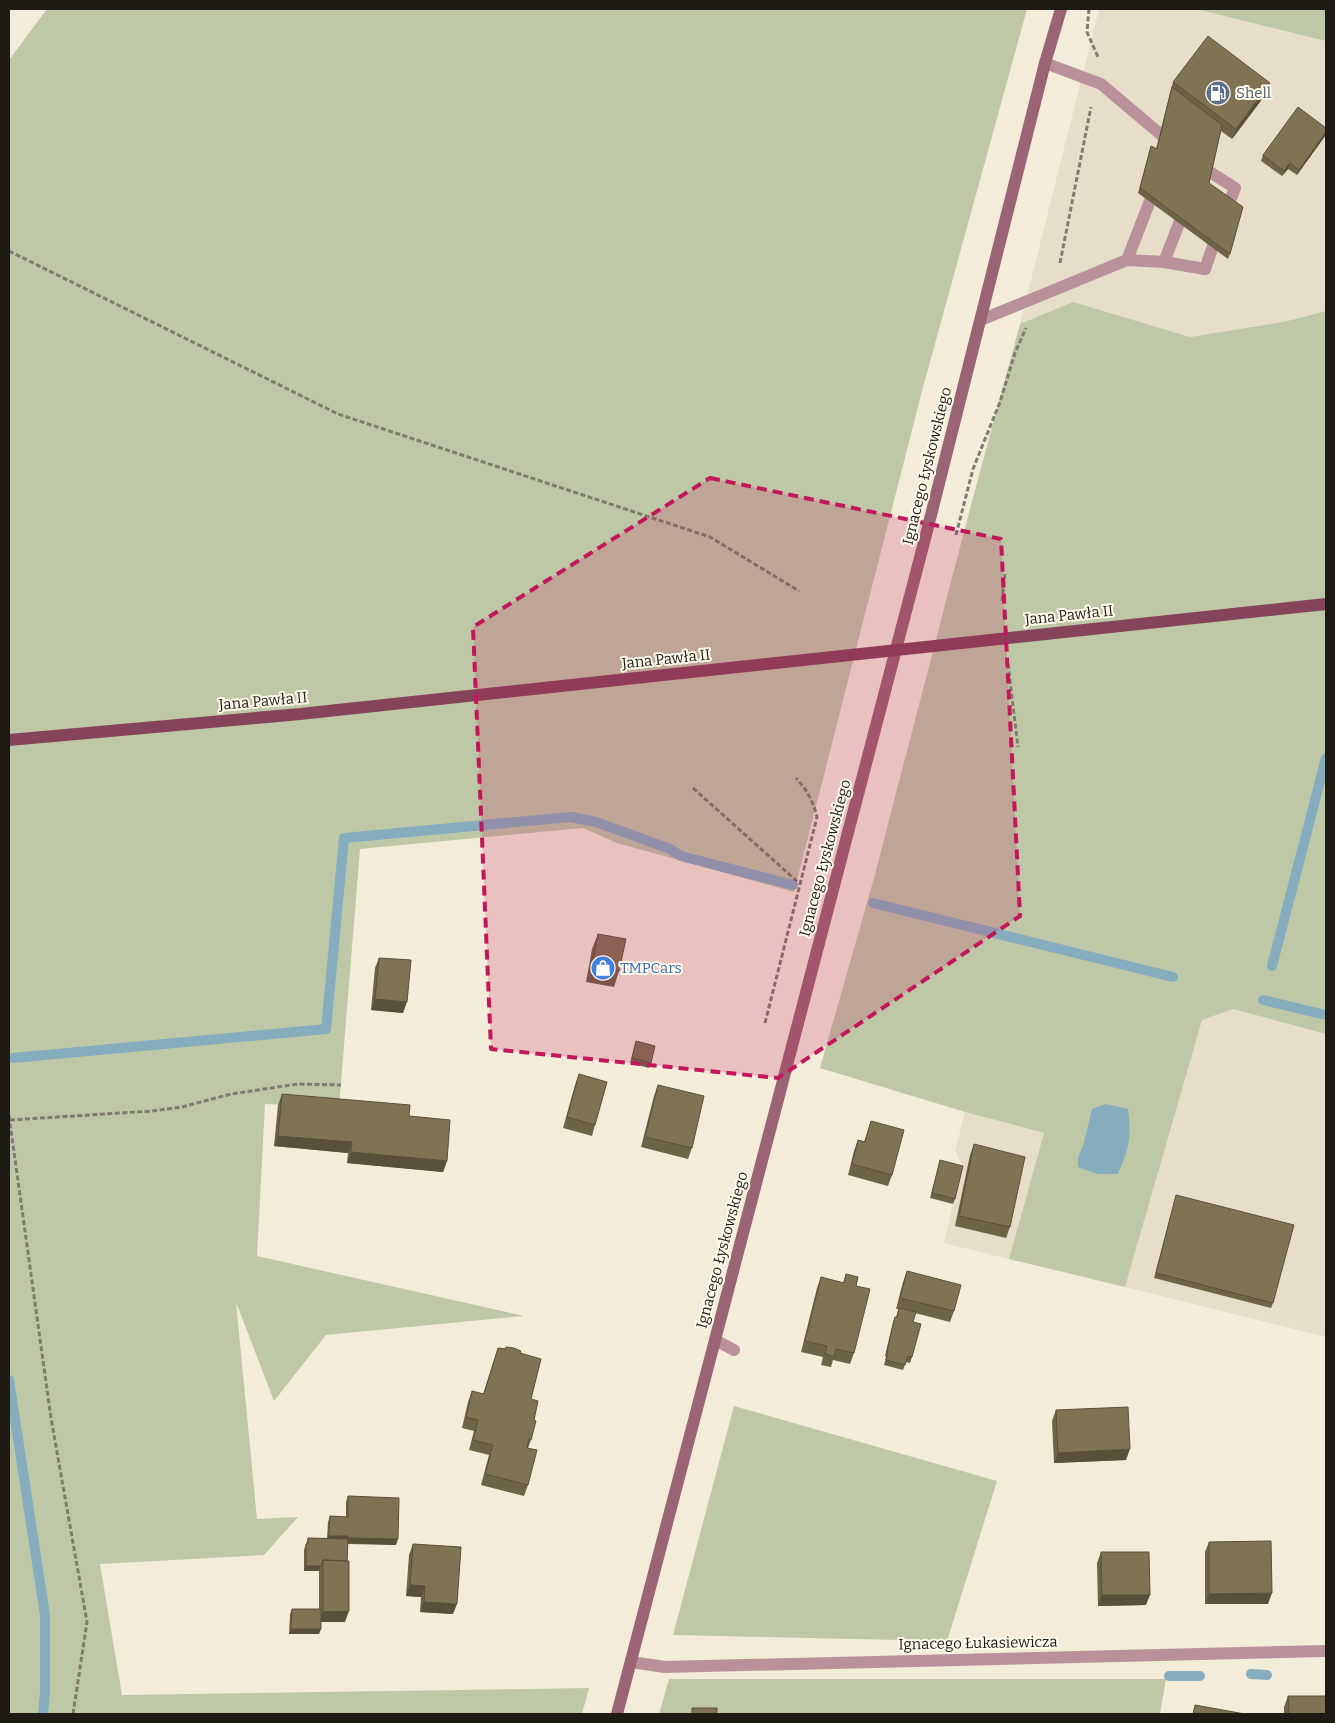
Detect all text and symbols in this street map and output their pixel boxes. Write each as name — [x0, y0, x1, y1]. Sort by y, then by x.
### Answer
fuel station icon: Shell — [1205, 80, 1231, 106]
place label: Shell — [1236, 84, 1271, 102]
street label: Ignacego Łyskowskiego — [899, 385, 955, 547]
street label: Jana Pawła II — [1023, 601, 1114, 629]
street label: Jana Pawła II — [620, 645, 711, 673]
street label: Jana Pawła II — [217, 688, 308, 714]
street label: Ignacego Łyskowskiego — [795, 778, 855, 938]
shop icon: TMPCars — [590, 955, 616, 981]
place label: TMPCars — [620, 959, 682, 977]
street label: Ignacego Łyskowskiego — [692, 1170, 752, 1330]
street label: Ignacego Łukasiewicza — [898, 1633, 1058, 1653]

